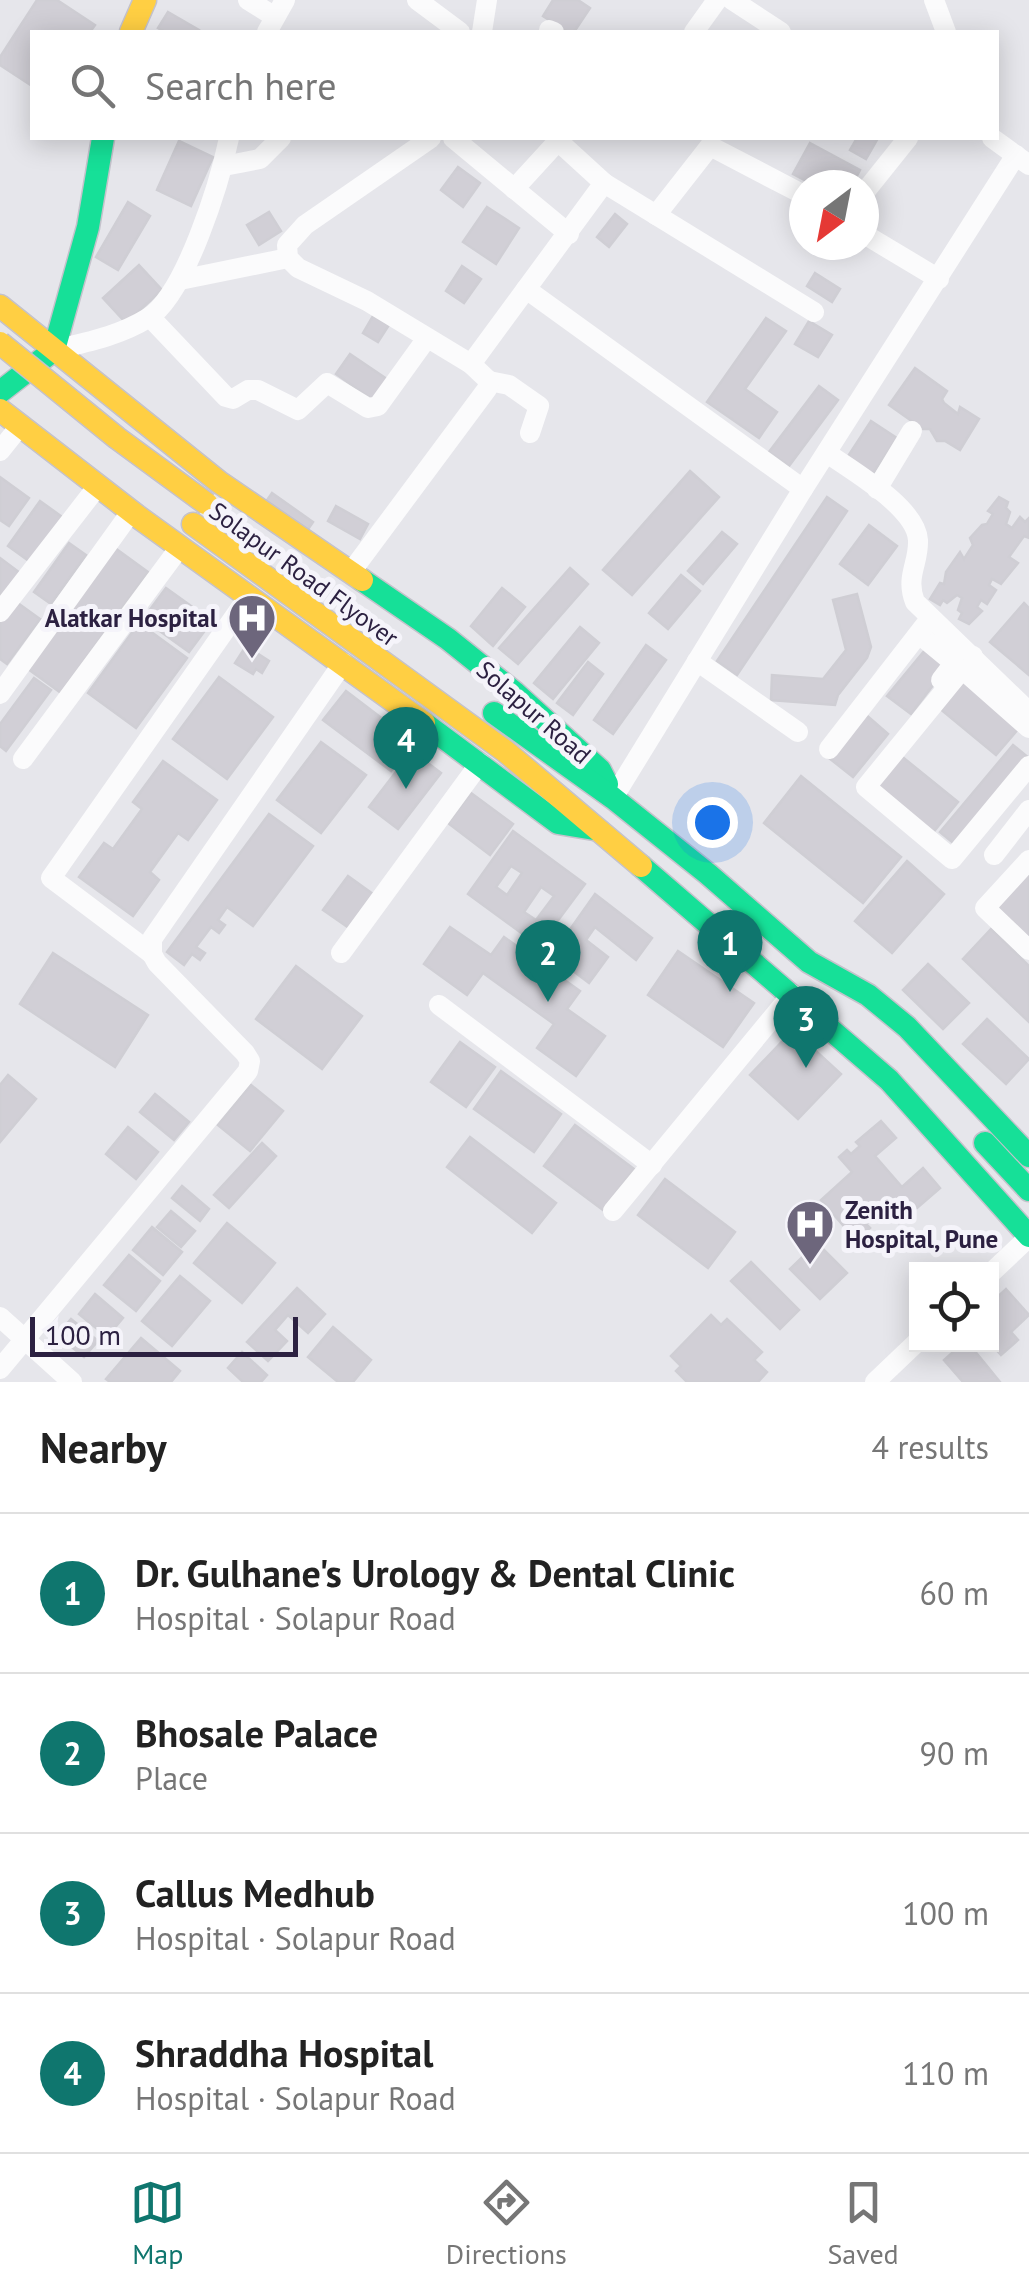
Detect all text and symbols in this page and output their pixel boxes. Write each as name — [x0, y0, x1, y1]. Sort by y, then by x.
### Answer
search box — [30, 30, 999, 140]
icon: search — [65, 58, 120, 113]
text: Search here — [145, 61, 337, 110]
north arrow — [789, 170, 879, 260]
street label: Solapur Road Flyover — [203, 495, 405, 654]
hospital icon: Alatkar Hospital — [226, 592, 278, 660]
place label: Alatkar Hospital — [45, 602, 218, 634]
street label: Solapur Road — [470, 654, 598, 770]
pin: 4 — [374, 706, 438, 789]
your location — [687, 797, 738, 848]
pin: 1 — [698, 910, 762, 992]
pin: 2 — [516, 920, 580, 1002]
pin: 3 — [774, 986, 838, 1068]
place label: Zenith Hospital, Pune — [845, 1194, 998, 1255]
hospital icon: Zenith Hospital, Pune — [784, 1198, 836, 1266]
map controls — [909, 1262, 999, 1352]
button: locate — [909, 1262, 999, 1352]
scale bar — [30, 1312, 298, 1356]
text: 100 m — [45, 1316, 121, 1353]
text: Nearby — [40, 1420, 167, 1475]
text: 4 results — [871, 1426, 989, 1468]
text: Dr. Gulhane's Urology & Dental Clinic — [135, 1548, 735, 1597]
text: 1 — [63, 1572, 82, 1614]
text: 60 m — [920, 1572, 989, 1614]
text: Hospital · Solapur Road — [135, 1597, 456, 1639]
text: Bhosale Palace — [135, 1708, 378, 1757]
text: 2 — [63, 1732, 82, 1774]
text: 90 m — [920, 1732, 989, 1774]
text: Place — [135, 1757, 208, 1799]
text: Callus Medhub — [135, 1868, 375, 1917]
text: 3 — [63, 1892, 82, 1934]
text: 100 m — [902, 1892, 989, 1934]
text: Hospital · Solapur Road — [135, 1917, 456, 1959]
text: Shraddha Hospital — [135, 2028, 433, 2077]
text: 4 — [63, 2052, 82, 2094]
text: 110 m — [902, 2052, 989, 2094]
text: Hospital · Solapur Road — [135, 2077, 456, 2119]
tab: Map — [130, 2175, 185, 2272]
tab: Directions — [446, 2175, 567, 2272]
tab: Saved — [827, 2175, 899, 2272]

